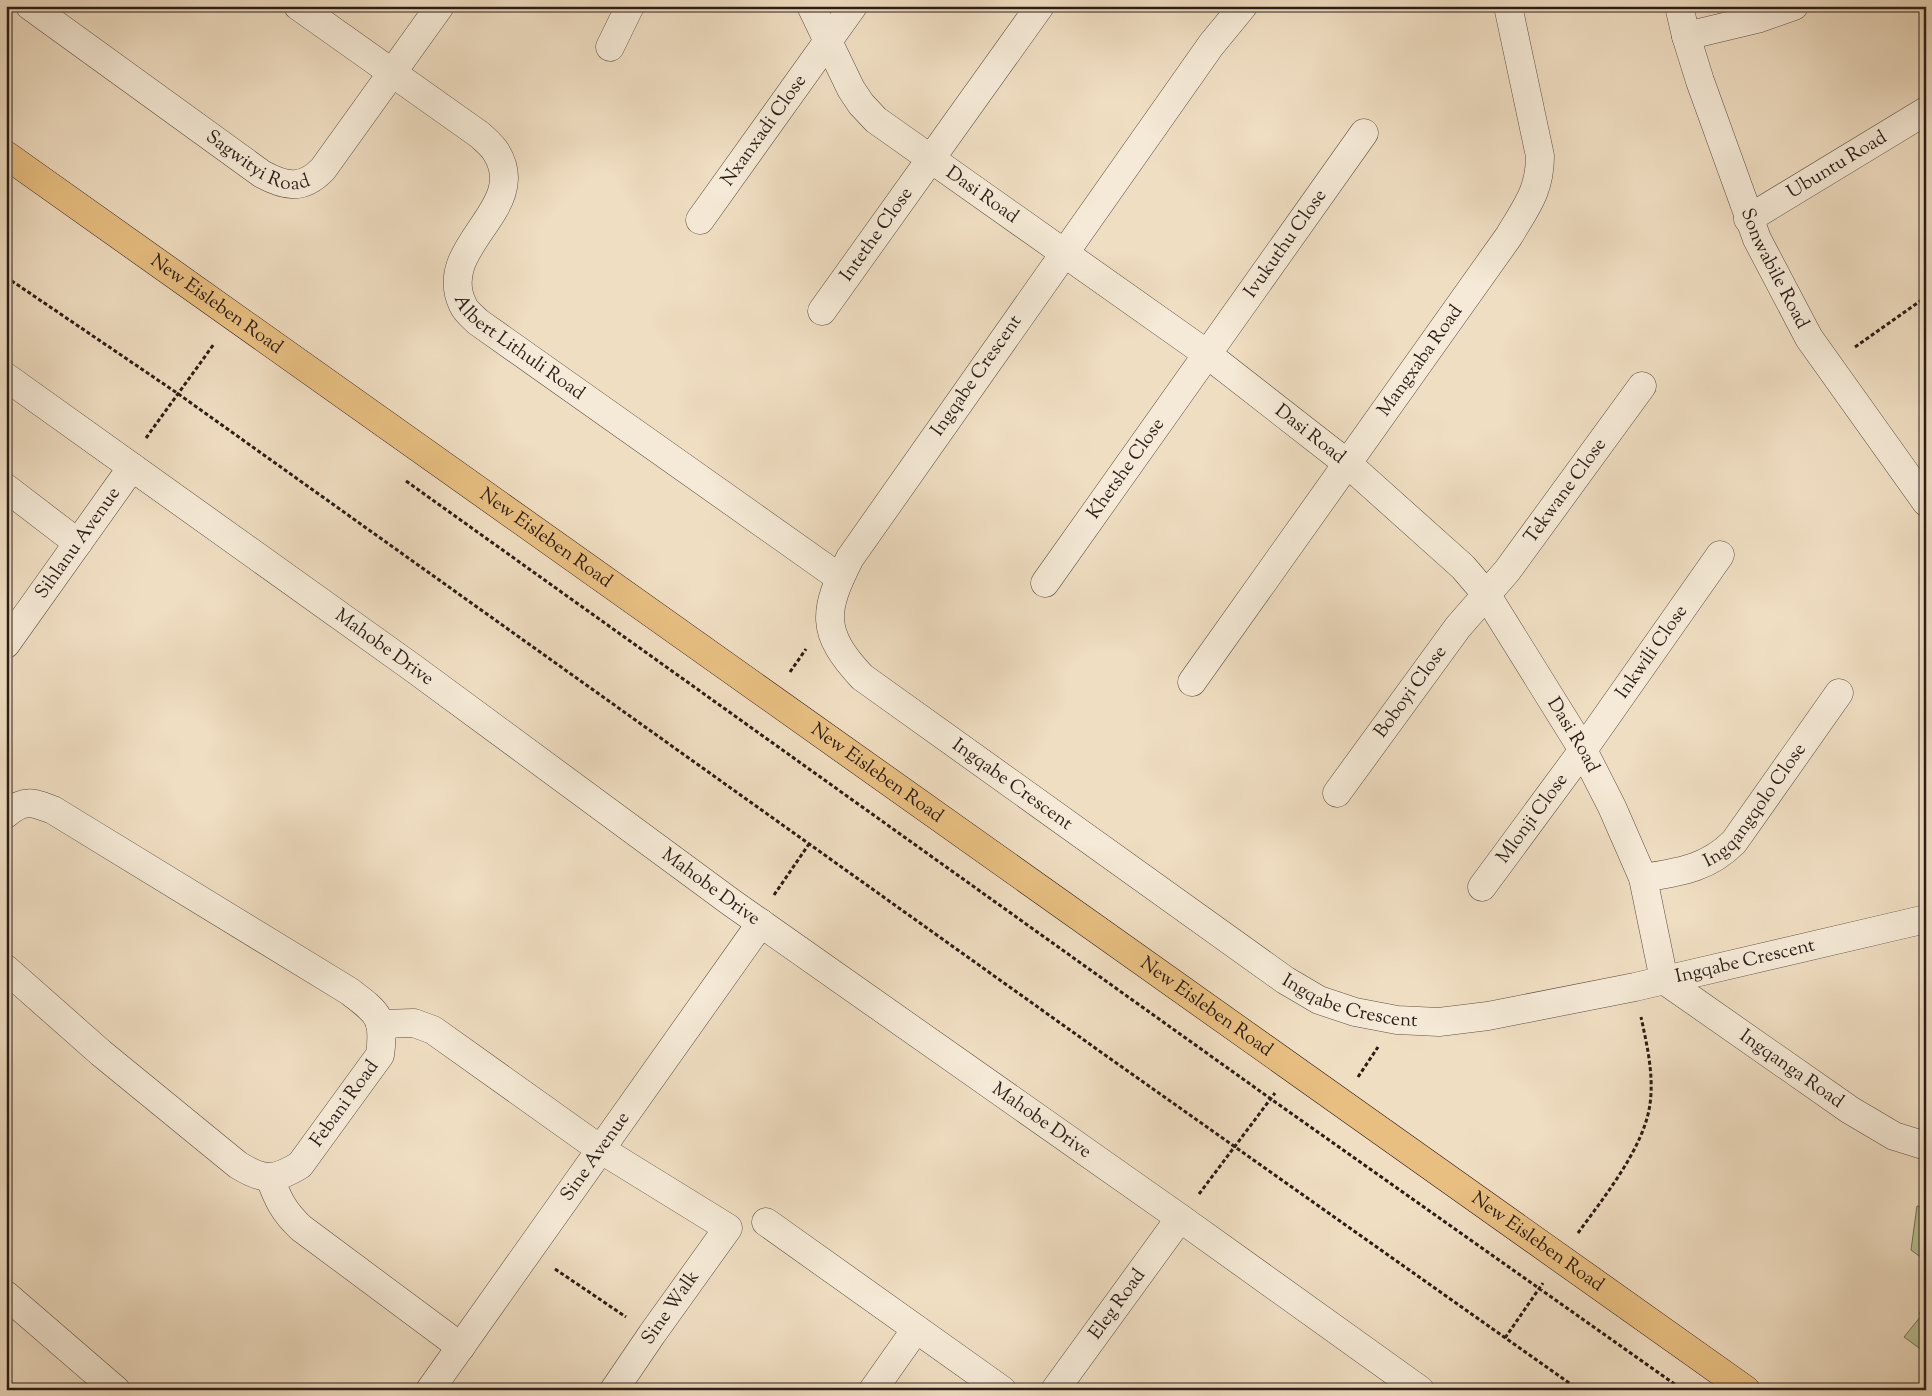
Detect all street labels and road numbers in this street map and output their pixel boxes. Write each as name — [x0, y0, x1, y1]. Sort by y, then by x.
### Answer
street label: Nxanxadi Close — [715, 69, 813, 192]
street label: Sagwityi Road — [200, 124, 314, 198]
street label: Ubuntu Road — [1782, 124, 1892, 206]
street label: Dasi Road — [940, 160, 1024, 230]
street label: Intethe Close — [834, 182, 920, 287]
street label: Ivukuthu Close — [1238, 184, 1334, 304]
street label: Sonwabile Road — [1734, 204, 1816, 334]
street label: New Eisleben Road — [144, 248, 289, 361]
street label: Albert Lithuli Road — [447, 290, 590, 407]
street label: Mangxaba Road — [1371, 299, 1470, 422]
street label: Ingqabe Crescent — [925, 310, 1029, 442]
street label: Dasi Road — [1269, 398, 1351, 471]
street label: Khetshe Close — [1081, 413, 1171, 525]
street label: Tekwane Close — [1518, 432, 1613, 549]
street label: Sihlanu Avenue — [29, 481, 127, 604]
street label: New Eisleben Road — [474, 482, 618, 595]
street label: Inkwili Close — [1609, 599, 1694, 704]
street label: Mahobe Drive — [329, 603, 440, 693]
street label: Boboyi Close — [1368, 640, 1454, 744]
street label: Dasi Road — [1540, 692, 1606, 778]
street label: New Eisleben Road — [805, 717, 949, 830]
street label: Ingqabe Crescent — [946, 732, 1078, 837]
street label: Ingqangqolo Close — [1699, 738, 1813, 875]
street label: Mlonji Close — [1490, 768, 1575, 869]
street label: Mahobe Drive — [656, 842, 766, 932]
street label: Ingqabe Crescent — [1673, 932, 1818, 991]
street label: New Eisleben Road — [1134, 950, 1279, 1064]
street label: Ingqabe Crescent — [1277, 967, 1419, 1034]
street label: Ingqanga Road — [1734, 1023, 1849, 1115]
street label: Febani Road — [304, 1055, 386, 1153]
street label: Mahobe Drive — [986, 1076, 1097, 1165]
street label: Sine Avenue — [554, 1106, 637, 1207]
street label: New Eisleben Road — [1466, 1185, 1610, 1299]
street label: Eleg Road — [1082, 1263, 1152, 1345]
street label: Sine Walk — [635, 1265, 707, 1351]

